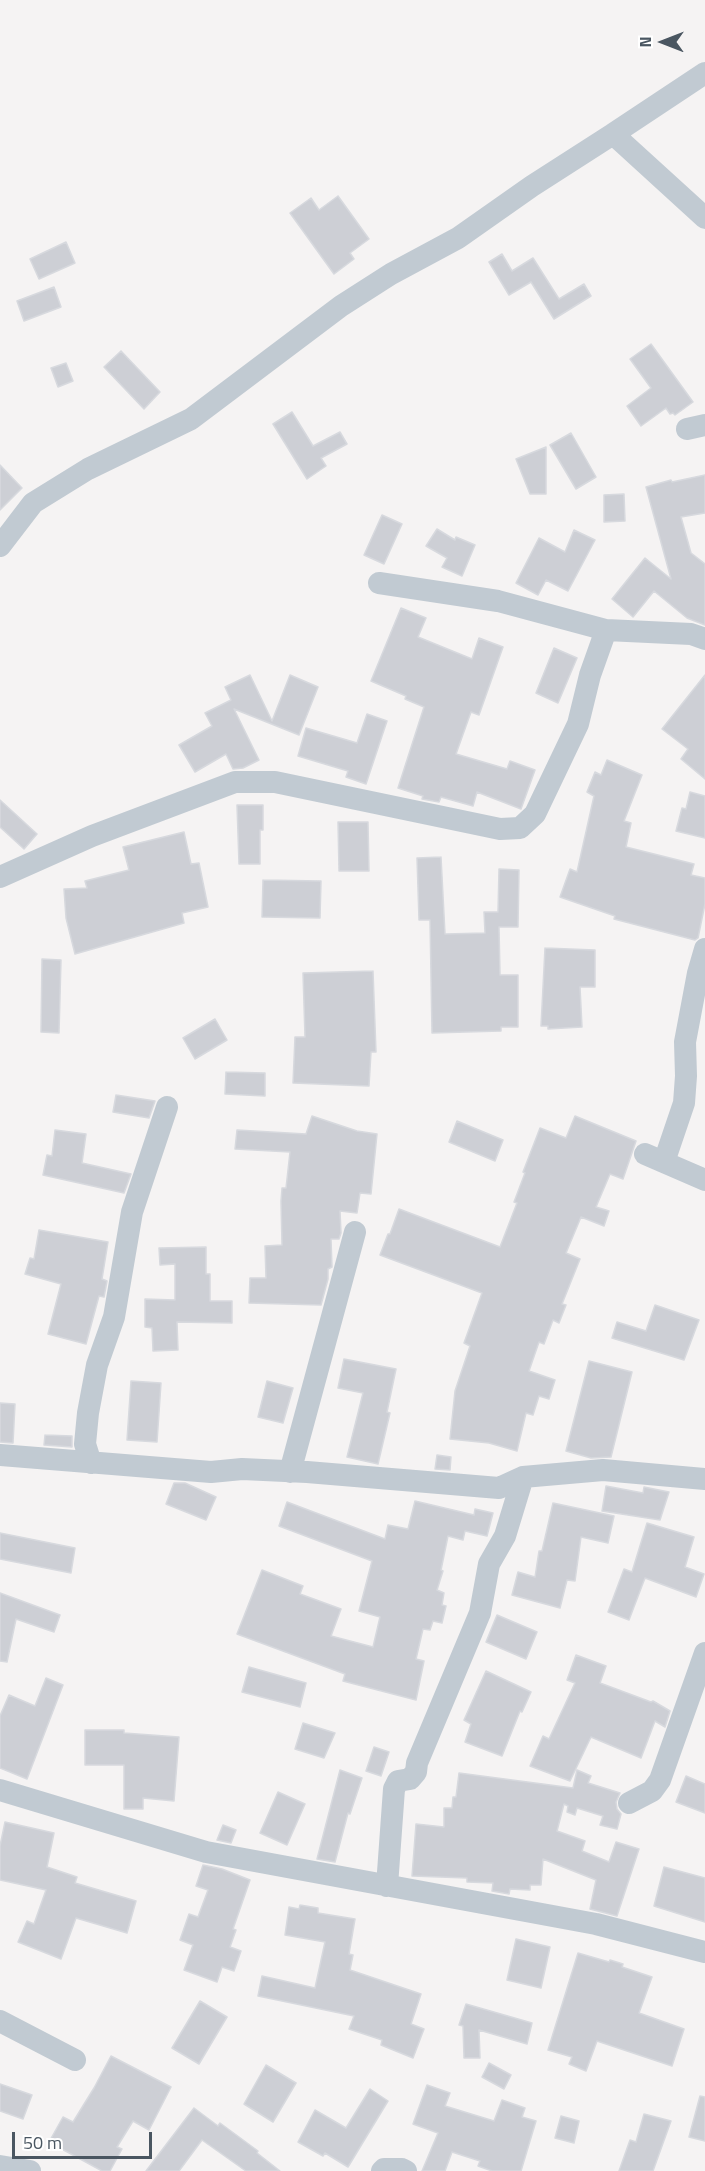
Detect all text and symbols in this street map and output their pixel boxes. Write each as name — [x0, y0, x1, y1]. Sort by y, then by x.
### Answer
north arrow — [633, 12, 693, 72]
text: N — [633, 36, 657, 48]
scale bar — [15, 2120, 154, 2158]
text: 50 m — [23, 2129, 62, 2156]

